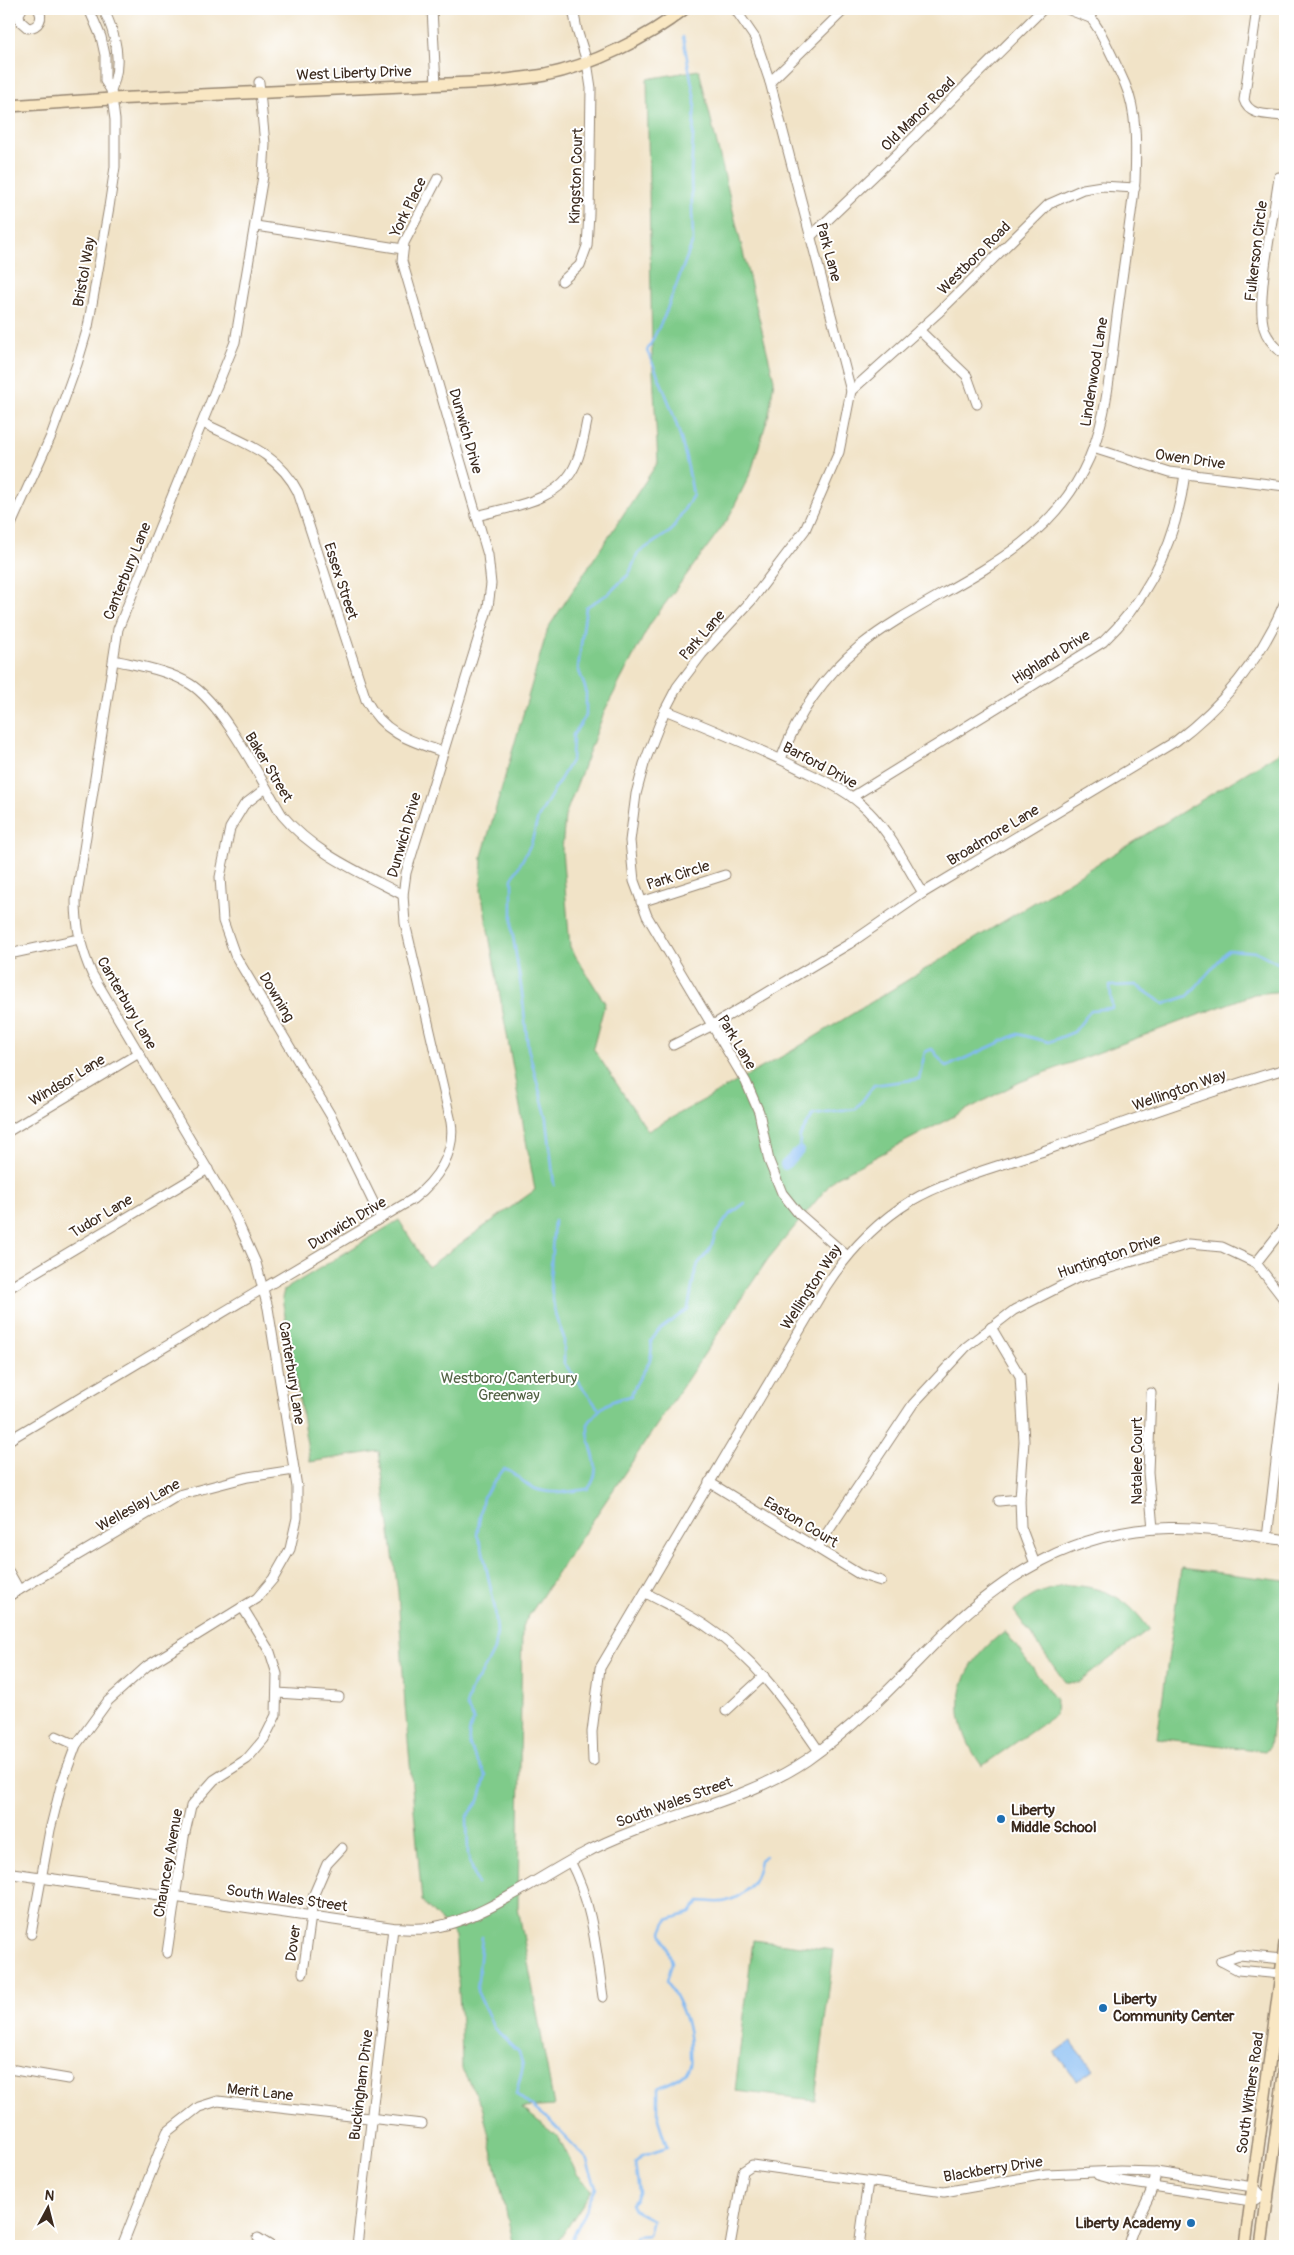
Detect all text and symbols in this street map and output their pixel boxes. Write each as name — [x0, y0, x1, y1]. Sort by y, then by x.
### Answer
street label: West Liberty Drive — [296, 62, 413, 85]
street label: Old Manor Road — [877, 73, 960, 156]
street label: Kingston Court — [565, 127, 588, 224]
street label: York Place — [385, 174, 431, 241]
street label: Fulkerson Circle — [1241, 199, 1272, 303]
street label: Westboro Road — [934, 218, 1015, 299]
street label: Park Lane — [812, 221, 846, 284]
street label: Bristol Way — [69, 235, 100, 308]
street label: Lindenwood Lane — [1076, 316, 1113, 428]
street label: Dunwich Drive — [444, 386, 487, 477]
street label: Owen Drive — [1154, 445, 1227, 474]
street label: Canterbury Lane — [99, 519, 156, 623]
street label: Essex Street — [319, 540, 362, 623]
street label: Park Lane — [675, 606, 730, 664]
street label: Highland Drive — [1009, 626, 1094, 689]
street label: Baker Street — [240, 729, 297, 807]
street label: Barford Drive — [779, 738, 861, 793]
street label: Dunwich Drive — [383, 790, 426, 880]
street label: Broadmore Lane — [944, 800, 1043, 870]
street label: Park Circle — [644, 856, 713, 895]
street label: Canterbury Lane — [92, 954, 161, 1053]
street label: Downing — [254, 969, 299, 1026]
street label: Park Lane — [713, 1011, 761, 1074]
street label: Windsor Lane — [26, 1050, 109, 1111]
street label: Wellington Way — [1130, 1065, 1229, 1115]
street label: Tudor Lane — [66, 1190, 137, 1243]
street label: Dunwich Drive — [305, 1192, 390, 1254]
street label: Huntington Drive — [1055, 1230, 1164, 1283]
street label: Wellington Way — [777, 1241, 846, 1333]
street label: Canterbury Lane — [274, 1320, 309, 1426]
park label: Westboro/Canterbury Greenway — [441, 1369, 578, 1405]
street label: Natalee Court — [1128, 1416, 1147, 1505]
street label: Welleslay Lane — [93, 1474, 184, 1536]
street label: Easton Court — [760, 1493, 842, 1553]
street label: South Wales Street — [614, 1772, 736, 1832]
place label: Liberty Middle School — [1011, 1801, 1096, 1837]
street label: Chauncey Avenue — [150, 1807, 187, 1919]
marker: Liberty Middle School — [995, 1813, 1007, 1825]
street label: South Wales Street — [225, 1881, 350, 1917]
street label: Dover — [282, 1923, 306, 1963]
place label: Liberty Community Center — [1113, 1990, 1235, 2026]
marker: Liberty Community Center — [1097, 2002, 1109, 2014]
street label: Buckingham Drive — [345, 2028, 378, 2141]
street label: South Withers Road — [1233, 2031, 1268, 2155]
street label: Merit Lane — [226, 2080, 295, 2105]
street label: Blackberry Drive — [942, 2152, 1045, 2187]
north arrow — [22, 2182, 72, 2232]
text: N — [44, 2187, 55, 2205]
place label: Liberty Academy — [1075, 2214, 1182, 2233]
marker: Liberty Academy — [1185, 2217, 1197, 2229]

